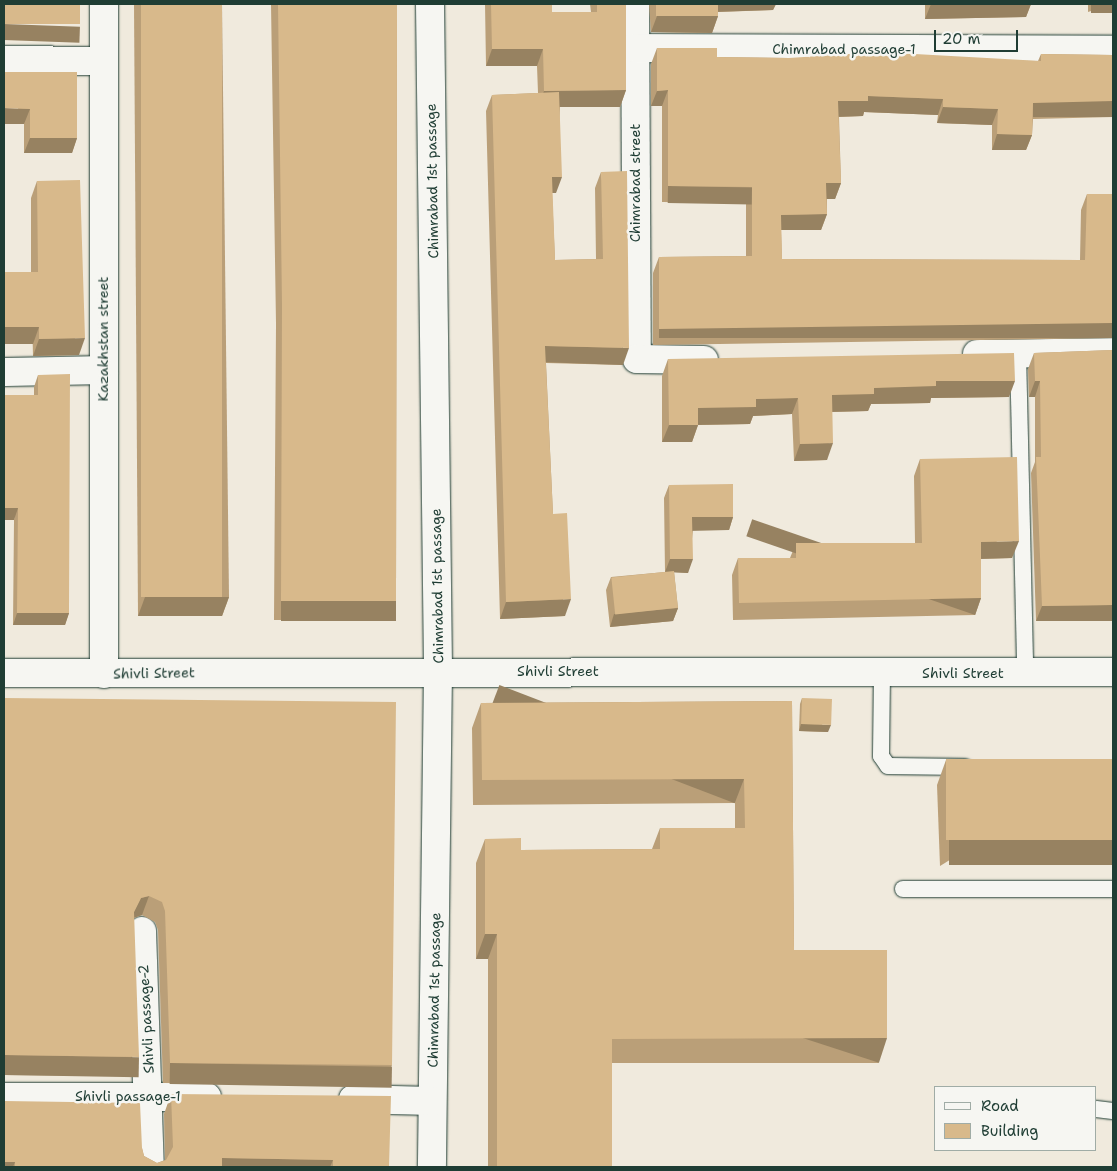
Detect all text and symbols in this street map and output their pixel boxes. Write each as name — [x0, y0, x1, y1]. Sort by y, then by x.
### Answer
scale bar — [937, 20, 1021, 52]
text: 20 m — [942, 29, 981, 49]
street label: Chimrаbаd passage-1 — [772, 41, 916, 57]
street label: Chimrabad 1st passage — [422, 103, 442, 259]
street label: Chimrаbаd street — [627, 124, 643, 242]
street label: Kazakhstan street — [95, 277, 111, 401]
street label: Chimrabad 1st passage — [427, 508, 447, 664]
street label: Shivli Street — [517, 663, 599, 679]
street label: Shivli Street — [113, 664, 195, 682]
street label: Shivli Street — [922, 665, 1004, 681]
street label: Chimrabad 1st passage — [424, 912, 444, 1068]
street label: Shivli passage-2 — [135, 964, 157, 1074]
legend — [934, 1086, 1097, 1151]
street label: Shivli passage-1 — [75, 1088, 181, 1104]
text: Road — [981, 1096, 1019, 1116]
text: Building — [981, 1121, 1038, 1141]

